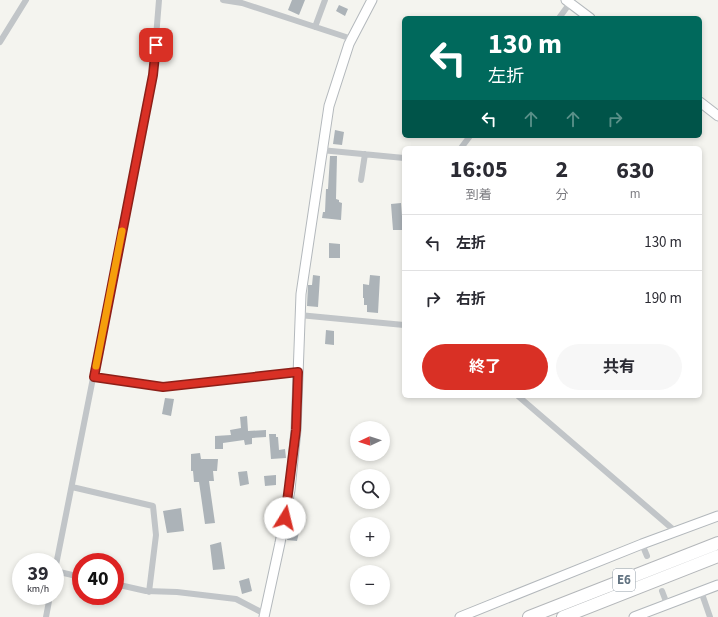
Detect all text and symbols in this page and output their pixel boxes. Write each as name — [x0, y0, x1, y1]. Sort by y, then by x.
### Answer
text: 130 m — [488, 24, 562, 64]
pin — [139, 28, 173, 62]
icon: left — [422, 32, 474, 84]
icon: arrive — [145, 34, 167, 56]
text: 左折 — [488, 64, 524, 89]
icon: left — [478, 108, 500, 130]
icon: ahead — [520, 108, 542, 130]
icon: ahead — [562, 108, 584, 130]
icon: right — [604, 108, 626, 130]
text: 16:05 — [450, 152, 508, 187]
text: 2 — [556, 152, 568, 187]
text: 630 — [616, 153, 654, 188]
text: m — [630, 185, 641, 203]
text: 到着 — [466, 186, 492, 204]
text: 分 — [555, 186, 568, 204]
icon: left — [422, 232, 444, 254]
text: 130 m — [644, 232, 682, 253]
text: 左折 — [456, 233, 486, 254]
icon: right — [422, 288, 444, 310]
text: 190 m — [644, 288, 682, 309]
text: 右折 — [456, 289, 486, 310]
button: 終了 — [422, 344, 548, 390]
button: 共有 — [556, 344, 682, 390]
north arrow — [350, 421, 390, 461]
map controls — [350, 421, 390, 605]
button: search — [350, 469, 390, 509]
position arrow — [264, 497, 306, 539]
button: + — [350, 517, 390, 557]
speed limit sign: 40 — [72, 553, 124, 605]
text: 39 — [27, 560, 49, 588]
button: − — [350, 565, 390, 605]
road number: E6 — [613, 569, 635, 591]
text: km/h — [27, 582, 49, 596]

